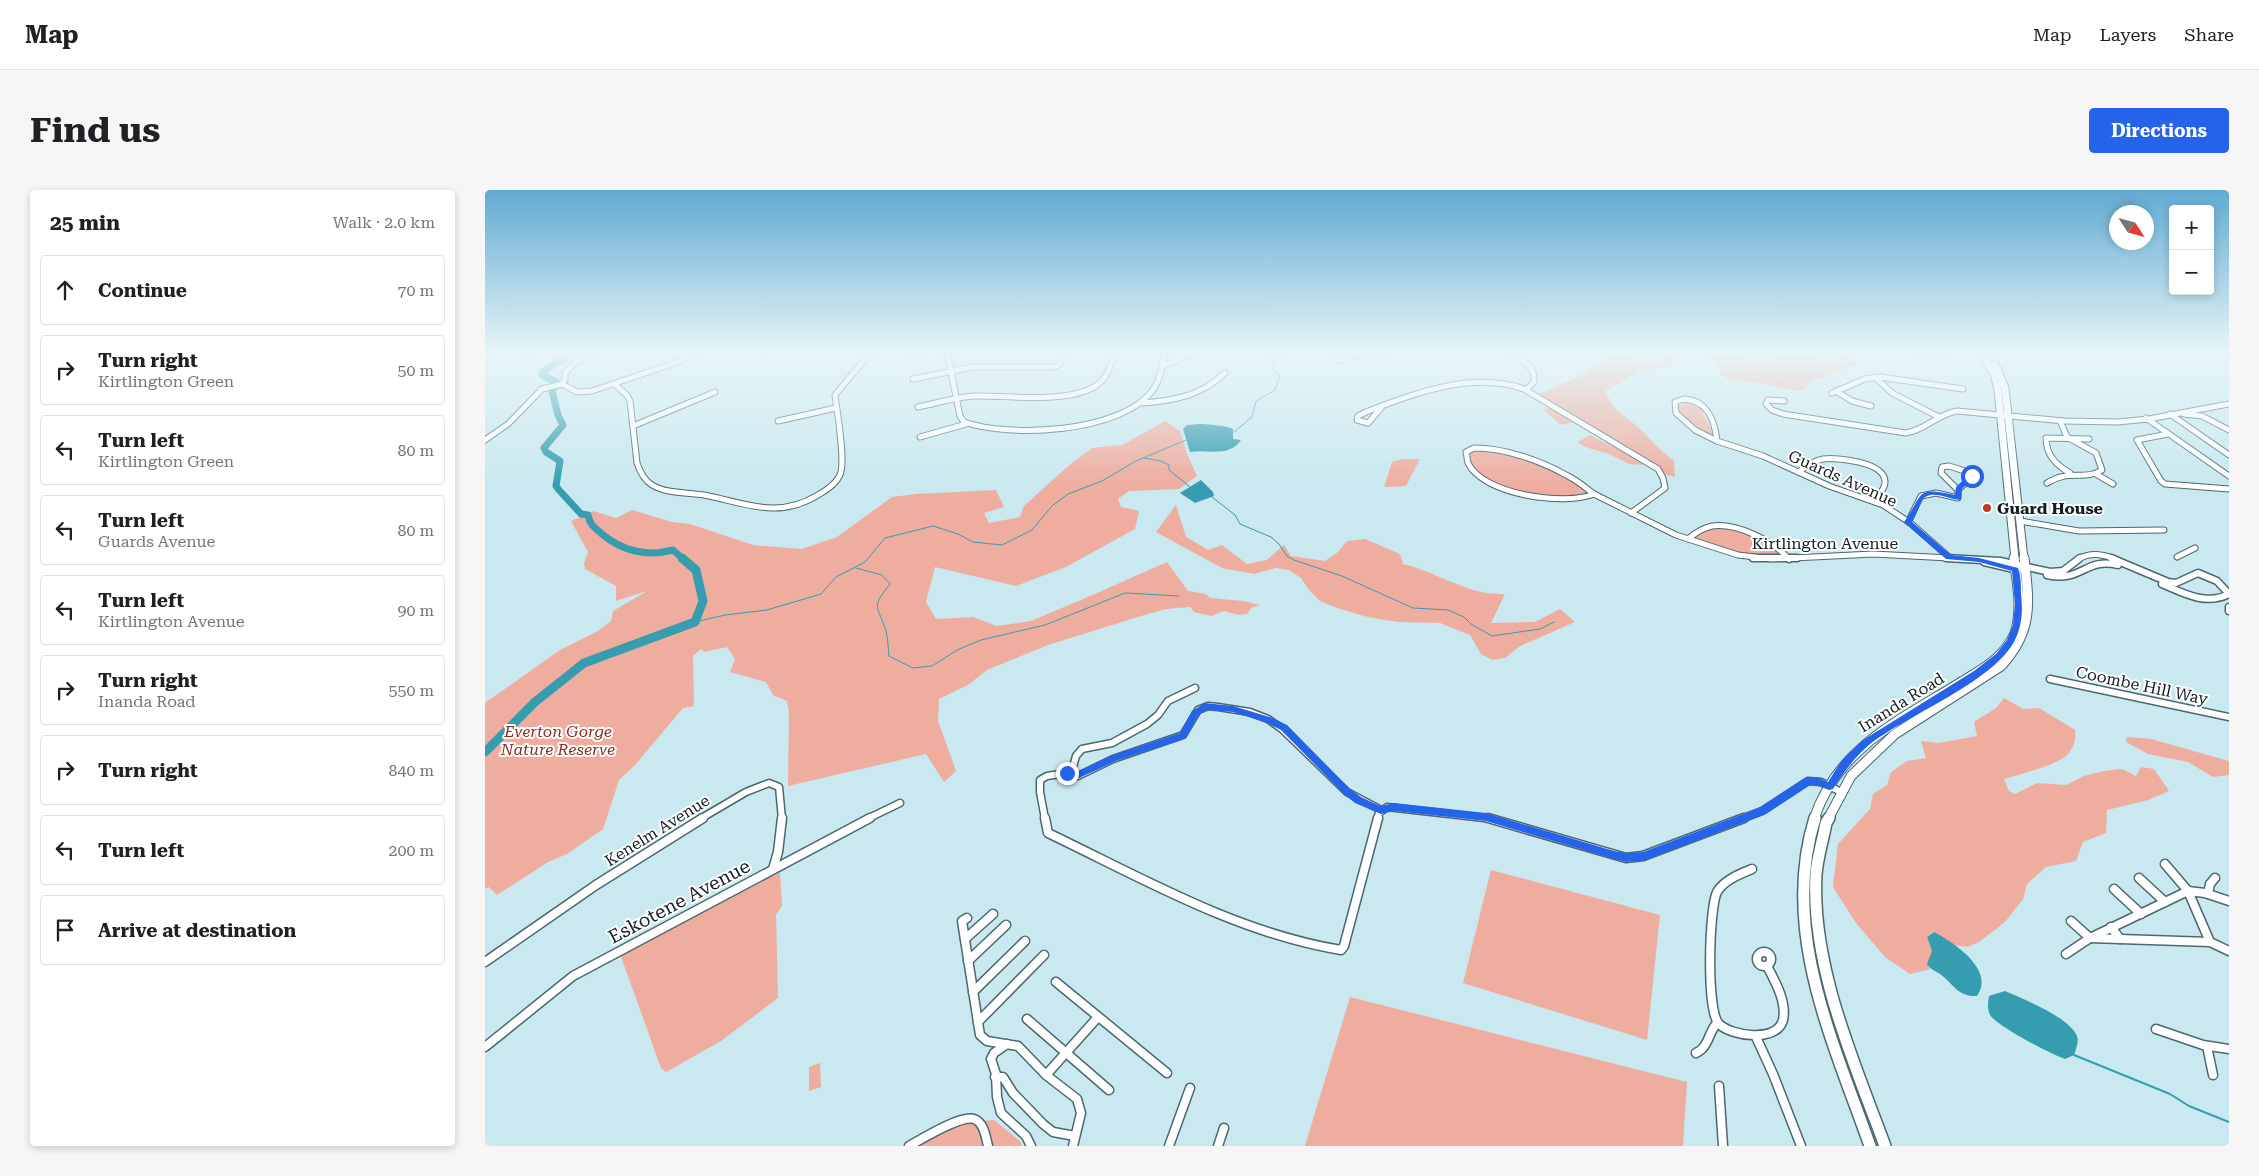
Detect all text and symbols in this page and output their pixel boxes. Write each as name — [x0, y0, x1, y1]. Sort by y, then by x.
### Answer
text: Map — [25, 21, 79, 49]
text: Map — [2033, 24, 2072, 45]
text: Layers — [2100, 24, 2156, 45]
text: Share — [2184, 24, 2234, 45]
button: Directions — [2089, 108, 2229, 153]
text: Find us — [30, 110, 160, 151]
north arrow — [2109, 205, 2154, 250]
map controls — [2169, 205, 2214, 295]
button: + — [2169, 205, 2214, 250]
text: 25 min — [50, 211, 120, 235]
text: Walk · 2.0 km — [333, 213, 435, 232]
button: − — [2169, 250, 2214, 295]
icon: ahead — [51, 276, 79, 304]
text: Continue — [98, 279, 187, 302]
text: 70 m — [397, 281, 434, 300]
text: Turn right — [98, 349, 198, 372]
icon: right — [51, 356, 79, 384]
text: 50 m — [397, 361, 434, 380]
text: Kirtlington Green — [98, 372, 234, 391]
text: Turn left — [98, 429, 184, 452]
icon: left — [51, 436, 79, 464]
text: 80 m — [397, 441, 434, 460]
street label: Guards Avenue — [1785, 446, 1900, 511]
text: Kirtlington Green — [98, 452, 234, 471]
route start — [1961, 465, 1984, 488]
place label: Guard House — [1997, 499, 2103, 518]
marker: Guard House — [1981, 502, 1993, 514]
text: Turn left — [98, 509, 184, 532]
icon: left — [51, 516, 79, 544]
text: 80 m — [397, 521, 434, 540]
text: Guards Avenue — [98, 532, 215, 551]
street label: Kirtlington Avenue — [1752, 534, 1899, 553]
text: Turn left — [98, 589, 184, 612]
icon: left — [51, 596, 79, 624]
text: 90 m — [397, 601, 434, 620]
text: Kirtlington Avenue — [98, 612, 245, 631]
street label: Coombe Hill Way — [2074, 662, 2210, 709]
text: Turn right — [98, 669, 198, 692]
street label: Inanda Road — [1855, 669, 1948, 736]
icon: right — [51, 676, 79, 704]
text: 550 m — [388, 681, 434, 700]
text: Inanda Road — [98, 692, 196, 711]
park label: Everton Gorge Nature Reserve — [500, 722, 615, 759]
icon: right — [51, 756, 79, 784]
text: Turn right — [98, 759, 198, 782]
text: 840 m — [388, 761, 434, 780]
route end — [1056, 762, 1079, 785]
street label: Kenelm Avenue — [601, 790, 713, 870]
icon: left — [51, 836, 79, 864]
text: Turn left — [98, 839, 184, 862]
text: 200 m — [388, 841, 434, 860]
street label: Eskotene Avenue — [604, 854, 754, 949]
icon: arrive — [51, 916, 79, 944]
text: Arrive at destination — [98, 919, 296, 942]

